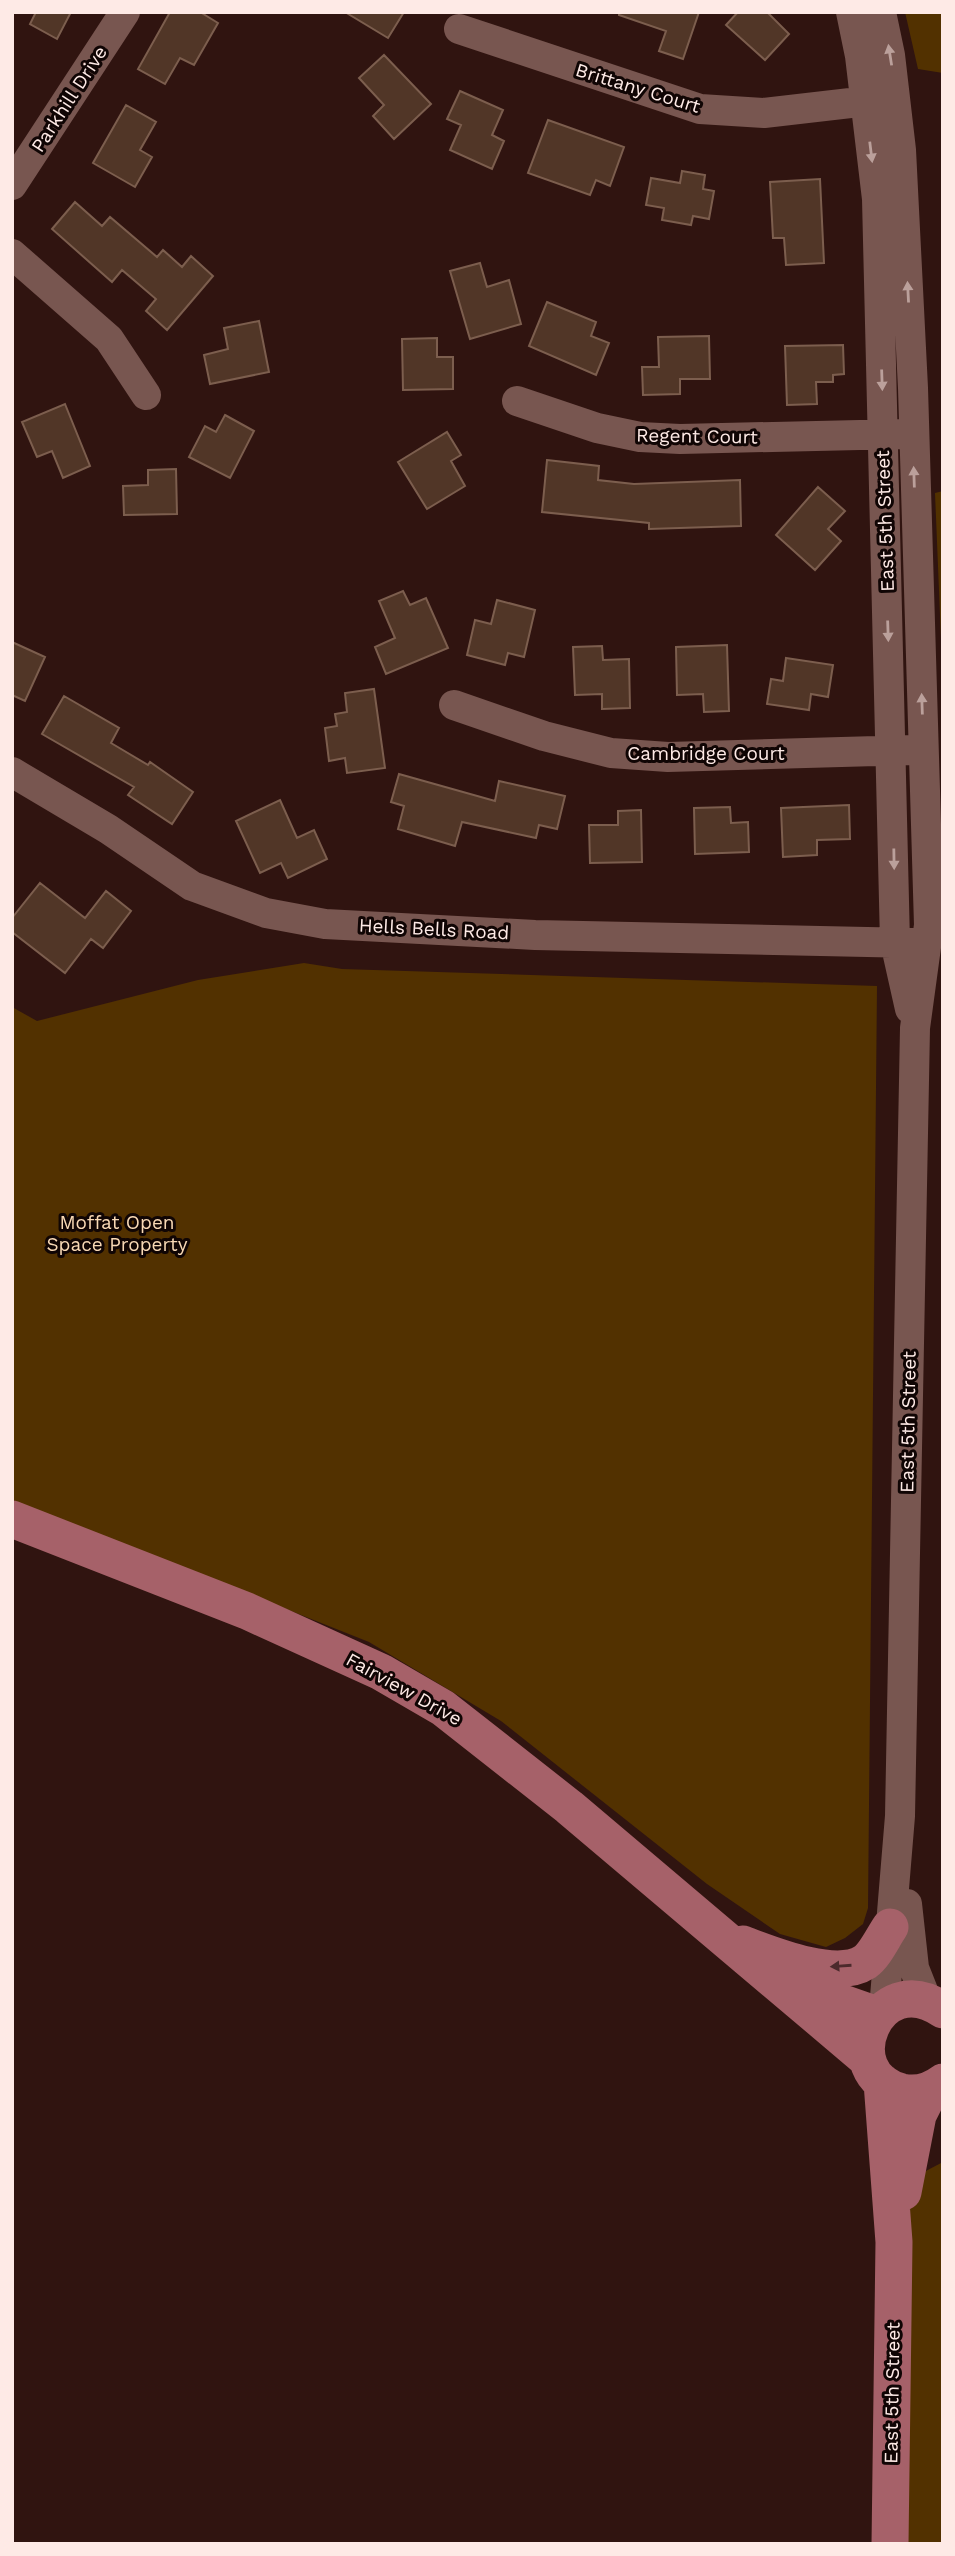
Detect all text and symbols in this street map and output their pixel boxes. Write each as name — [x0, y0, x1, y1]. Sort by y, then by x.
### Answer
street label: Parkhill Drive — [26, 41, 112, 157]
one-way arrow — [884, 44, 895, 66]
street label: Brittany Court — [573, 58, 703, 118]
one-way arrow — [866, 142, 877, 164]
one-way arrow — [902, 281, 913, 303]
one-way arrow — [877, 369, 888, 391]
street label: Regent Court — [636, 423, 758, 449]
street label: East 5th Street — [871, 450, 899, 592]
one-way arrow — [909, 466, 920, 488]
one-way arrow — [883, 621, 894, 643]
one-way arrow — [916, 693, 927, 715]
street label: Cambridge Court — [627, 742, 785, 765]
one-way arrow — [888, 848, 899, 870]
street label: Hells Bells Road — [358, 914, 510, 944]
park label: Moffat Open Space Property — [46, 1211, 188, 1256]
street label: East 5th Street — [895, 1351, 921, 1493]
street label: Fairview Drive — [342, 1648, 466, 1730]
one-way arrow — [830, 1961, 852, 1972]
street label: East 5th Street — [879, 2322, 905, 2464]

